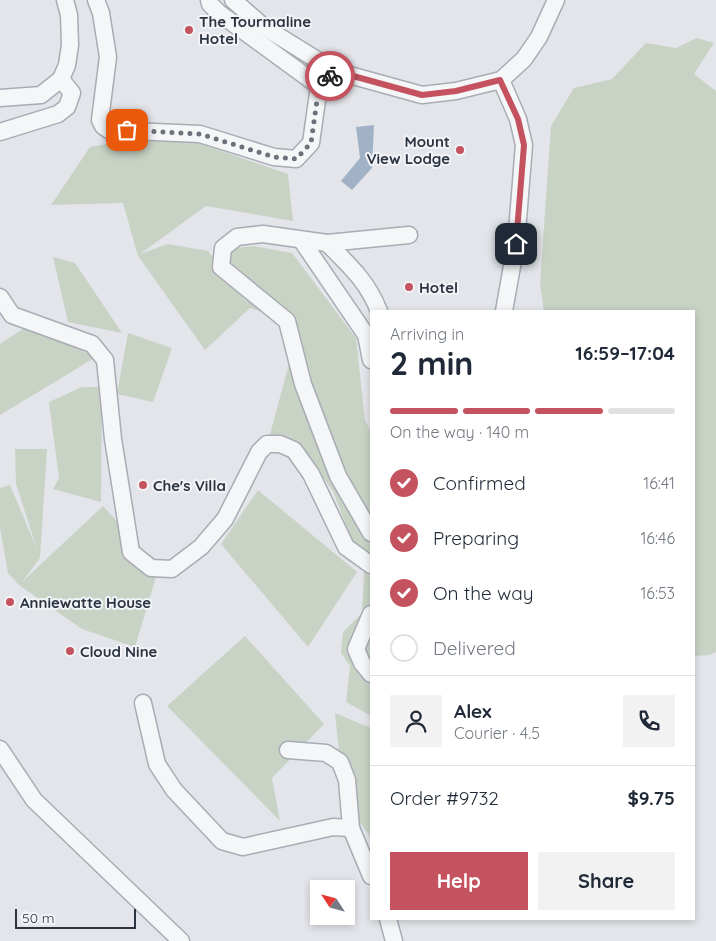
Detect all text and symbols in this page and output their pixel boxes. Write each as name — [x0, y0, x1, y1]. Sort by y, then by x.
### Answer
place label: The Tourmaline Hotel — [199, 12, 311, 48]
marker: The Tourmaline Hotel — [183, 24, 195, 36]
courier — [305, 51, 355, 101]
icon: bike — [316, 62, 344, 90]
pin — [106, 109, 148, 151]
icon: bag — [113, 116, 141, 144]
place label: Mount View Lodge — [366, 132, 450, 168]
marker: Mount View Lodge — [454, 144, 466, 156]
pin — [495, 223, 537, 265]
icon: home — [502, 230, 530, 258]
place label: Hotel — [419, 278, 458, 297]
marker: Hotel — [403, 281, 415, 293]
text: Arriving in — [390, 324, 464, 344]
text: 16:59–17:04 — [575, 341, 675, 365]
text: 2 min — [390, 343, 473, 383]
text: On the way · 140 m — [390, 422, 529, 442]
icon: check — [390, 469, 418, 497]
text: Confirmed — [433, 471, 526, 495]
text: 16:41 — [643, 473, 675, 493]
place label: Che's Villa — [153, 476, 226, 495]
marker: Che's Villa — [137, 479, 149, 491]
icon: check — [390, 524, 418, 552]
text: Preparing — [433, 526, 519, 550]
text: 16:46 — [640, 528, 675, 548]
icon: check — [390, 579, 418, 607]
text: On the way — [433, 581, 534, 605]
text: 16:53 — [640, 583, 675, 603]
place label: Anniewatte House — [20, 593, 151, 612]
marker: Anniewatte House — [4, 596, 16, 608]
text: Delivered — [433, 636, 516, 660]
place label: Cloud Nine — [80, 642, 158, 661]
marker: Cloud Nine — [64, 645, 76, 657]
button: person — [390, 695, 442, 747]
button: phone — [623, 695, 675, 747]
text: Alex — [454, 699, 492, 723]
text: Courier · 4.5 — [454, 723, 540, 743]
text: Order #9732 — [390, 786, 499, 810]
text: $9.75 — [628, 786, 675, 810]
button: Help — [390, 852, 528, 910]
button: Share — [538, 852, 675, 910]
north arrow — [310, 880, 355, 925]
map controls — [310, 880, 355, 925]
scale bar — [15, 906, 136, 929]
text: 50 m — [22, 909, 55, 927]

